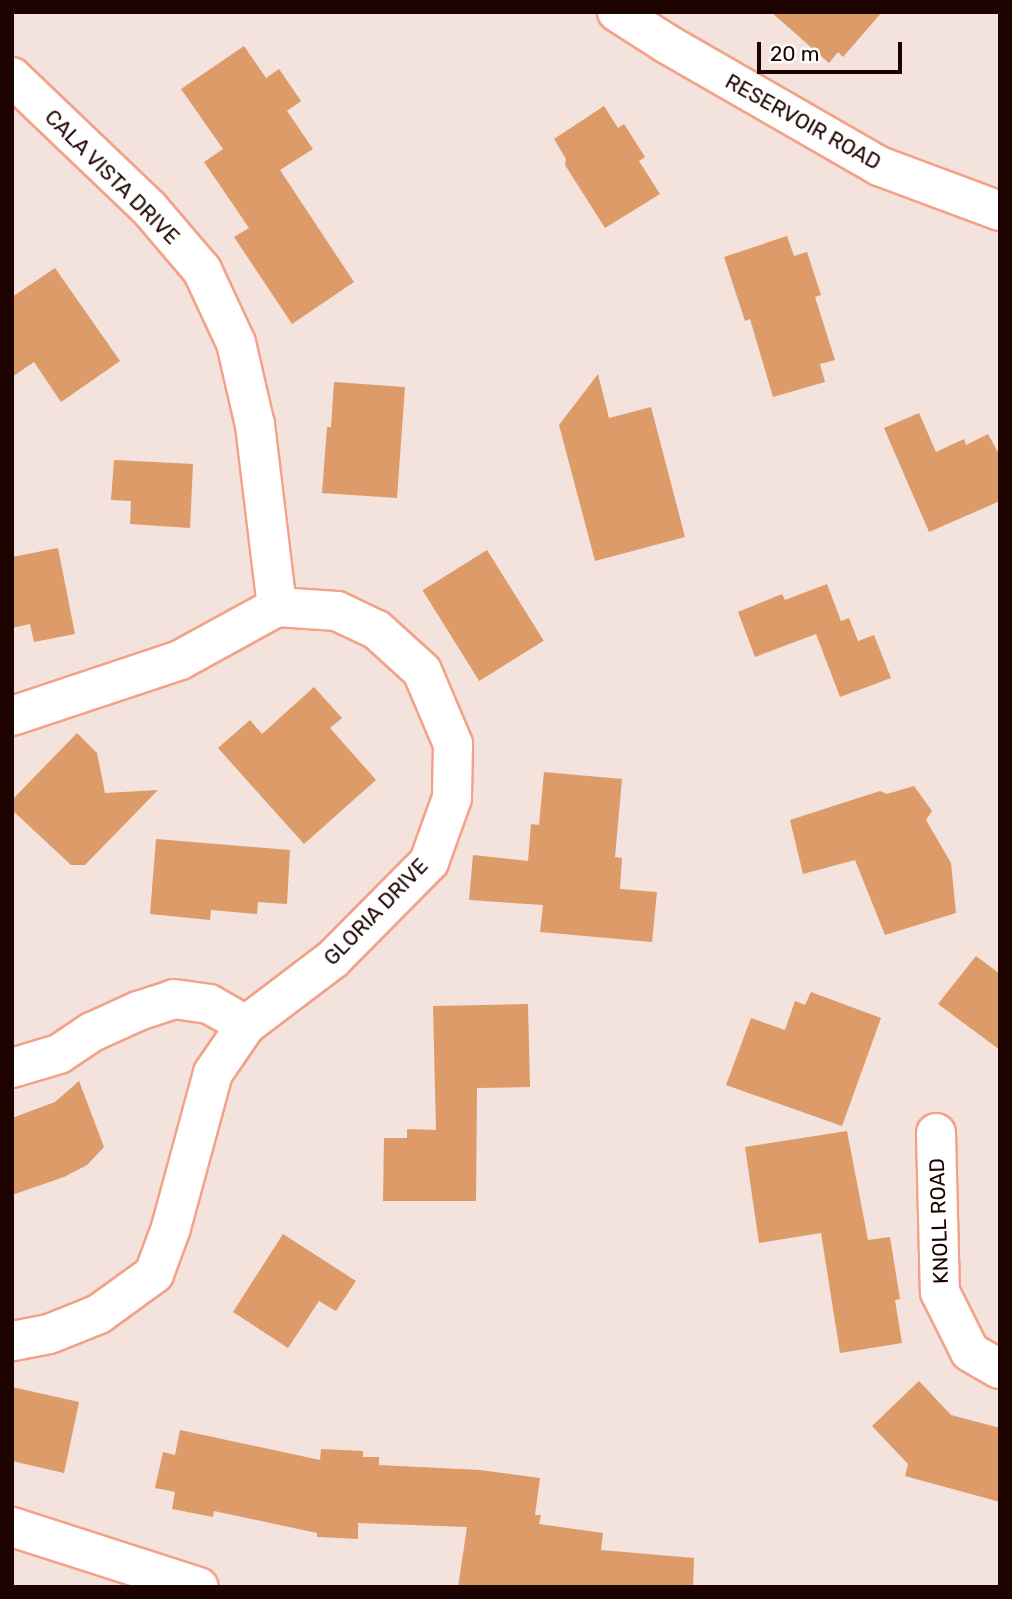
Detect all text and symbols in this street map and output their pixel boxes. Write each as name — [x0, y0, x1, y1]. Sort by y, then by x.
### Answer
scale bar — [760, 28, 905, 72]
text: 20 m — [770, 41, 819, 66]
street label: RESERVOIR ROAD — [721, 69, 885, 175]
street label: CALA VISTA DRIVE — [39, 104, 185, 250]
street label: GLORIA DRIVE — [319, 853, 433, 971]
street label: KNOLL ROAD — [924, 1157, 954, 1285]

